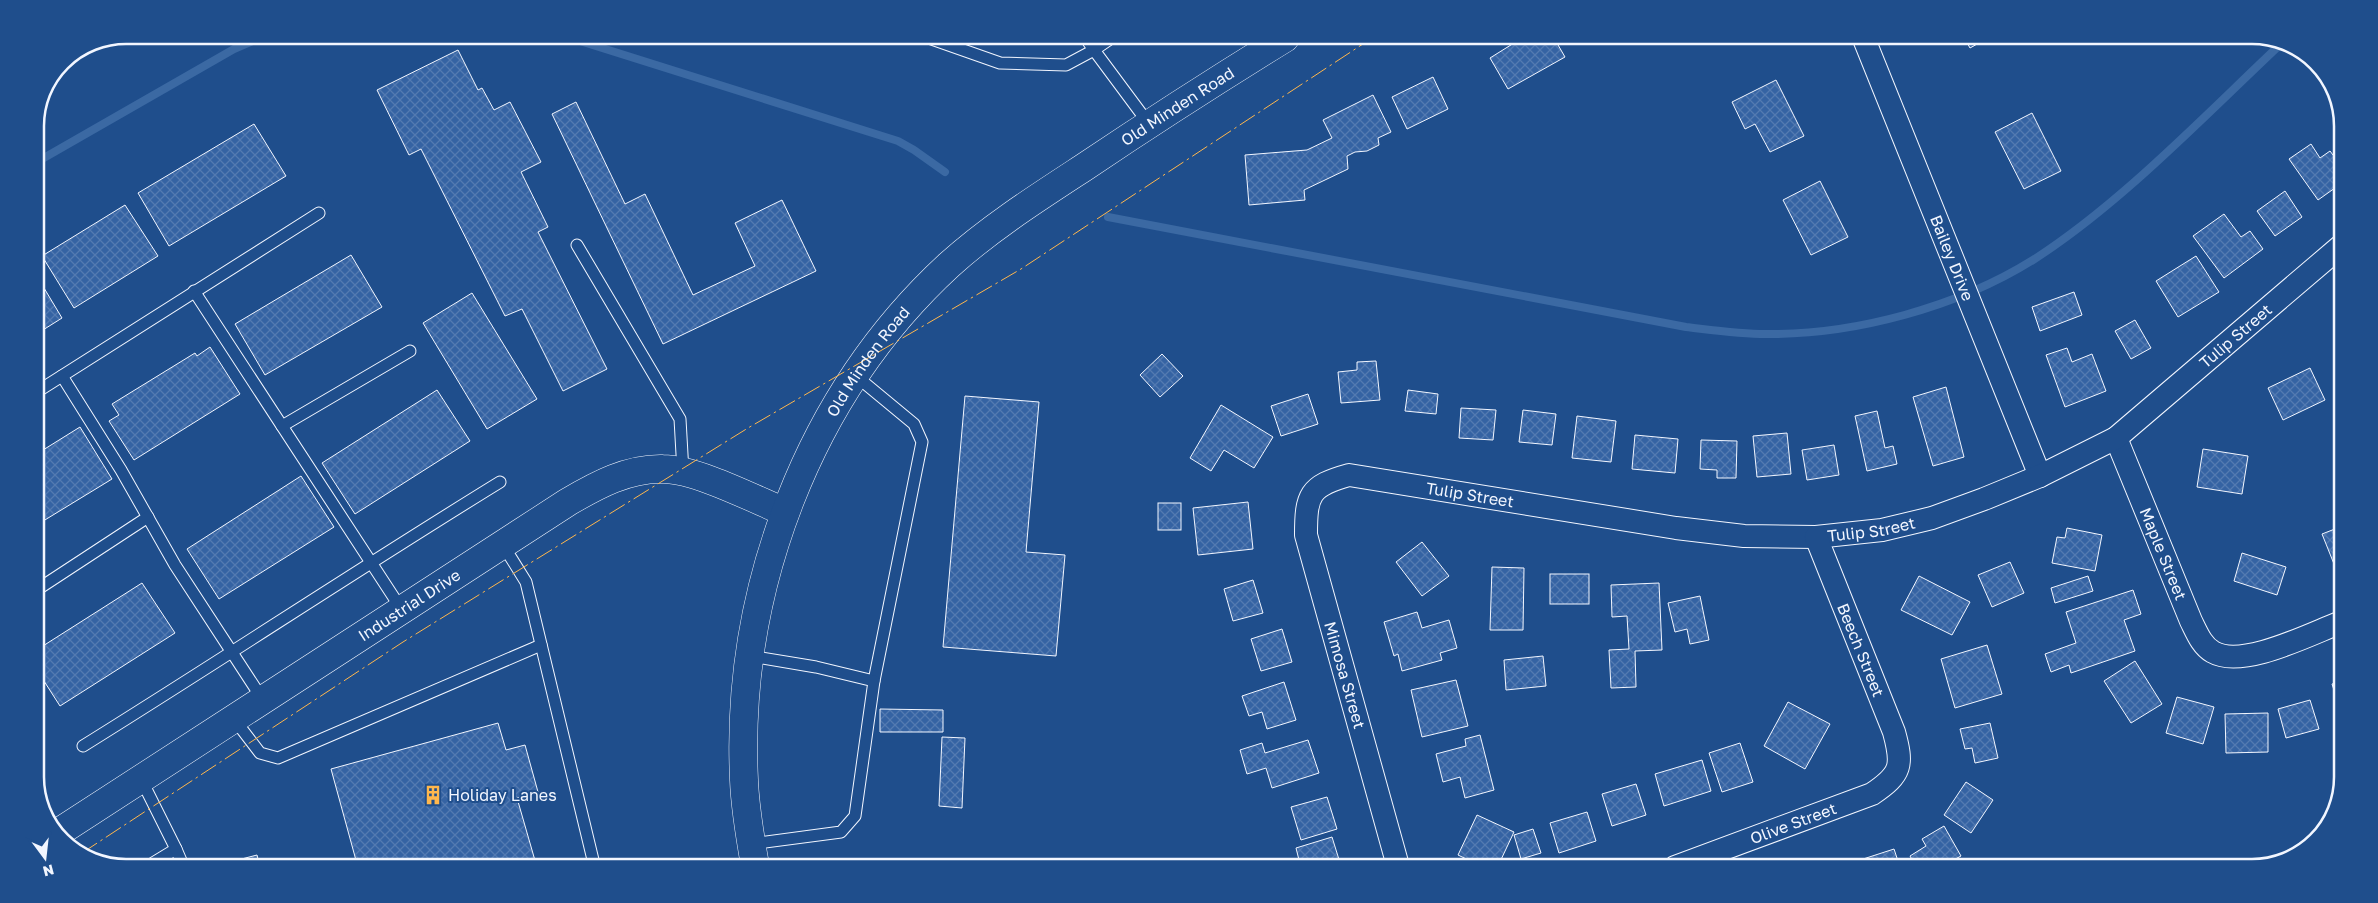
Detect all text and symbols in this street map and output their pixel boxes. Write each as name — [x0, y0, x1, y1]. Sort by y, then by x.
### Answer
street label: Old Minden Road — [1117, 62, 1238, 150]
street label: Bailey Drive — [1926, 212, 1978, 304]
street label: Tulip Street — [2195, 300, 2276, 372]
street label: Old Minden Road — [822, 302, 914, 420]
street label: Tulip Street — [1425, 478, 1515, 512]
street label: Maple Street — [2136, 504, 2191, 603]
street label: Tulip Street — [1826, 512, 1917, 546]
street label: Industrial Drive — [354, 565, 464, 645]
street label: Beech Street — [1833, 600, 1889, 700]
street label: Mimosa Street — [1320, 619, 1370, 731]
building icon: Holiday Lanes — [422, 784, 444, 806]
place label: Holiday Lanes — [448, 785, 557, 805]
street label: Olive Street — [1747, 798, 1839, 848]
north arrow — [20, 833, 70, 883]
text: N — [41, 861, 56, 881]

